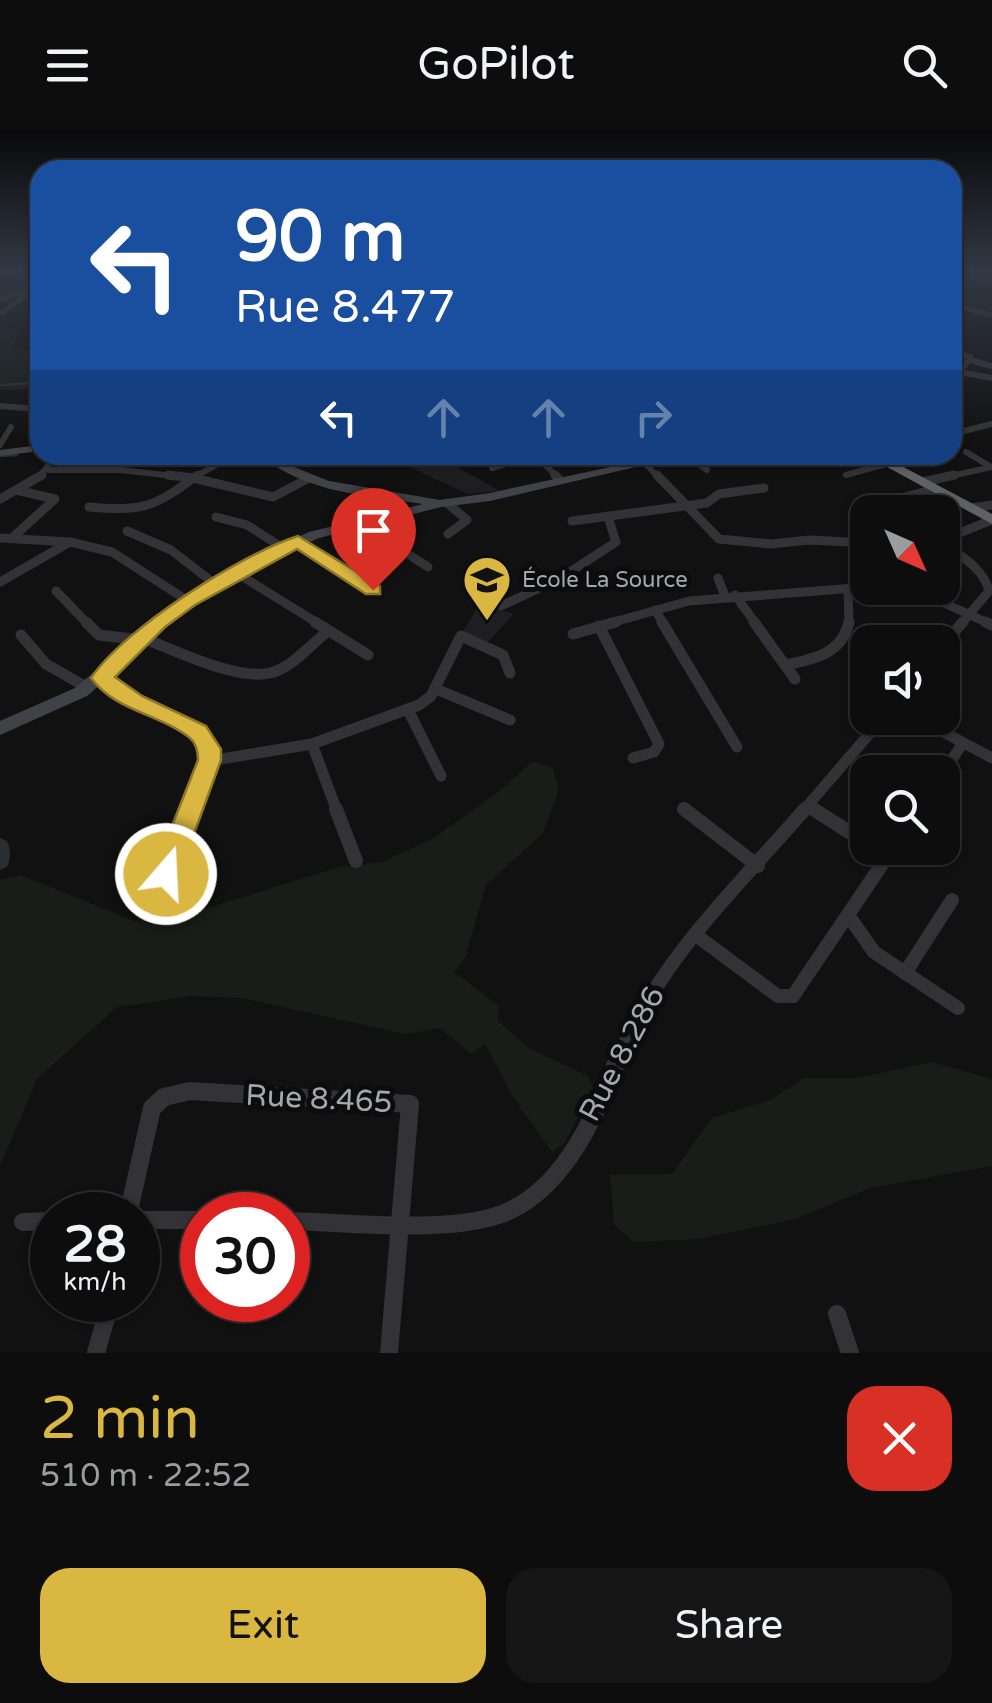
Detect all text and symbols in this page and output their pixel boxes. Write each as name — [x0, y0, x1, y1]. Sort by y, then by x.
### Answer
icon: menu — [40, 38, 95, 93]
text: GoPilot — [417, 38, 575, 92]
icon: search — [897, 38, 952, 93]
text: 90 m — [235, 196, 405, 280]
icon: left — [70, 200, 200, 330]
text: Rue 8.477 — [235, 281, 455, 335]
icon: left — [311, 390, 366, 445]
icon: ahead — [416, 390, 471, 445]
icon: ahead — [521, 390, 576, 445]
icon: right — [626, 390, 681, 445]
pin — [331, 488, 416, 591]
north arrow — [850, 495, 960, 605]
map controls — [850, 495, 960, 865]
icon: arrive — [346, 503, 401, 558]
school or university icon: École La Source — [461, 554, 513, 622]
place label: École La Source — [522, 566, 688, 593]
button: sound — [850, 625, 960, 735]
button: search — [850, 755, 960, 865]
position arrow — [114, 822, 218, 926]
street label: Rue 8.286 — [571, 980, 673, 1128]
street label: Rue 8.465 — [245, 1077, 393, 1121]
speed limit sign: 30 — [180, 1192, 310, 1322]
text: 28 — [64, 1215, 126, 1275]
text: km/h — [64, 1267, 126, 1297]
text: 2 min — [40, 1383, 200, 1455]
button: close — [847, 1386, 952, 1491]
text: 510 m · 22:52 — [40, 1457, 252, 1495]
button: Exit — [40, 1568, 486, 1683]
button: Share — [506, 1568, 952, 1683]

